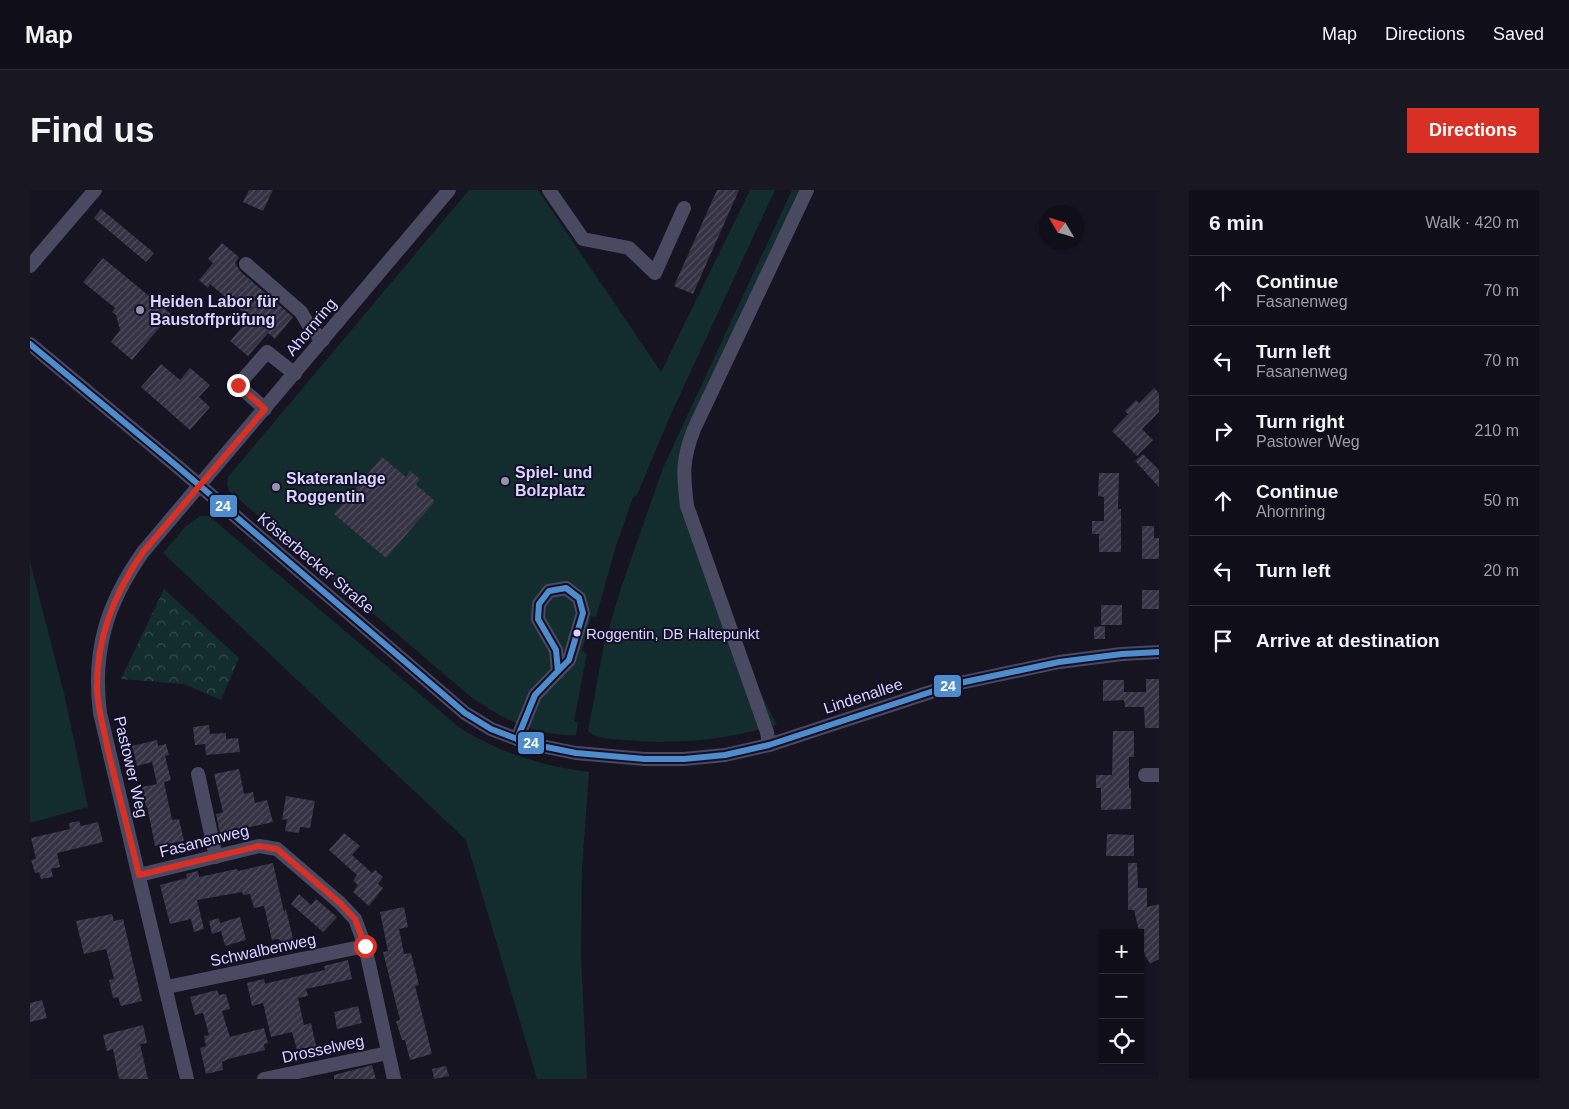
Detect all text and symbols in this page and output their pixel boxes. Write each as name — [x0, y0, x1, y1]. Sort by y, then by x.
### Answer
text: Map — [25, 21, 73, 48]
text: Map — [1322, 24, 1357, 44]
text: Directions — [1385, 24, 1465, 44]
text: Saved — [1493, 24, 1544, 44]
button: Directions — [1407, 108, 1539, 153]
text: Find us — [30, 110, 154, 149]
north arrow — [1039, 205, 1084, 250]
text: 6 min — [1209, 211, 1264, 234]
text: Walk · 420 m — [1425, 214, 1519, 231]
text: Continue — [1256, 271, 1338, 292]
icon: ahead — [1209, 277, 1237, 305]
text: 70 m — [1483, 282, 1519, 299]
place label: Heiden Labor für Baustoffprüfung — [150, 293, 278, 328]
text: Fasanenweg — [1256, 293, 1348, 310]
street label: Ahornring — [282, 295, 340, 359]
marker: Heiden Labor für Baustoffprüfung — [134, 304, 146, 316]
text: Turn left — [1256, 341, 1331, 362]
icon: left — [1209, 347, 1237, 375]
text: 70 m — [1483, 352, 1519, 369]
text: Fasanenweg — [1256, 363, 1348, 380]
route end — [227, 374, 250, 397]
text: Turn right — [1256, 411, 1344, 432]
icon: right — [1209, 417, 1237, 445]
text: 210 m — [1475, 422, 1519, 439]
text: Pastower Weg — [1256, 433, 1360, 450]
place label: Spiel- und Bolzplatz — [515, 464, 592, 499]
place label: Skateranlage Roggentin — [286, 470, 386, 505]
marker: Spiel- und Bolzplatz — [499, 475, 511, 487]
marker: Skateranlage Roggentin — [270, 481, 282, 493]
text: Continue — [1256, 481, 1338, 502]
icon: ahead — [1209, 487, 1237, 515]
text: 50 m — [1483, 492, 1519, 509]
line badge: 24 — [209, 494, 238, 518]
text: 24 — [215, 498, 231, 514]
text: Ahornring — [1256, 503, 1325, 520]
street label: Kösterbecker Straße — [254, 509, 378, 617]
icon: left — [1209, 557, 1237, 585]
text: Turn left — [1256, 560, 1331, 581]
text: 20 m — [1483, 562, 1519, 579]
place label: Roggentin, DB Haltepunkt — [586, 625, 760, 642]
icon: arrive — [1209, 627, 1237, 655]
marker: Roggentin, DB Haltepunkt — [572, 628, 582, 638]
text: Arrive at destination — [1256, 630, 1440, 651]
line badge: 24 — [933, 674, 962, 698]
street label: Lindenallee — [821, 675, 905, 717]
text: 24 — [940, 678, 956, 694]
street label: Pastower Weg — [111, 715, 151, 819]
line badge: 24 — [517, 731, 545, 755]
text: 24 — [523, 735, 539, 751]
street label: Fasanenweg — [157, 822, 251, 860]
map controls — [1099, 929, 1144, 1064]
button: + — [1099, 929, 1144, 974]
street label: Schwalbenweg — [209, 930, 317, 970]
route start — [354, 935, 377, 958]
button: − — [1099, 974, 1144, 1019]
button: locate — [1099, 1019, 1144, 1064]
street label: Drosselweg — [280, 1032, 366, 1066]

